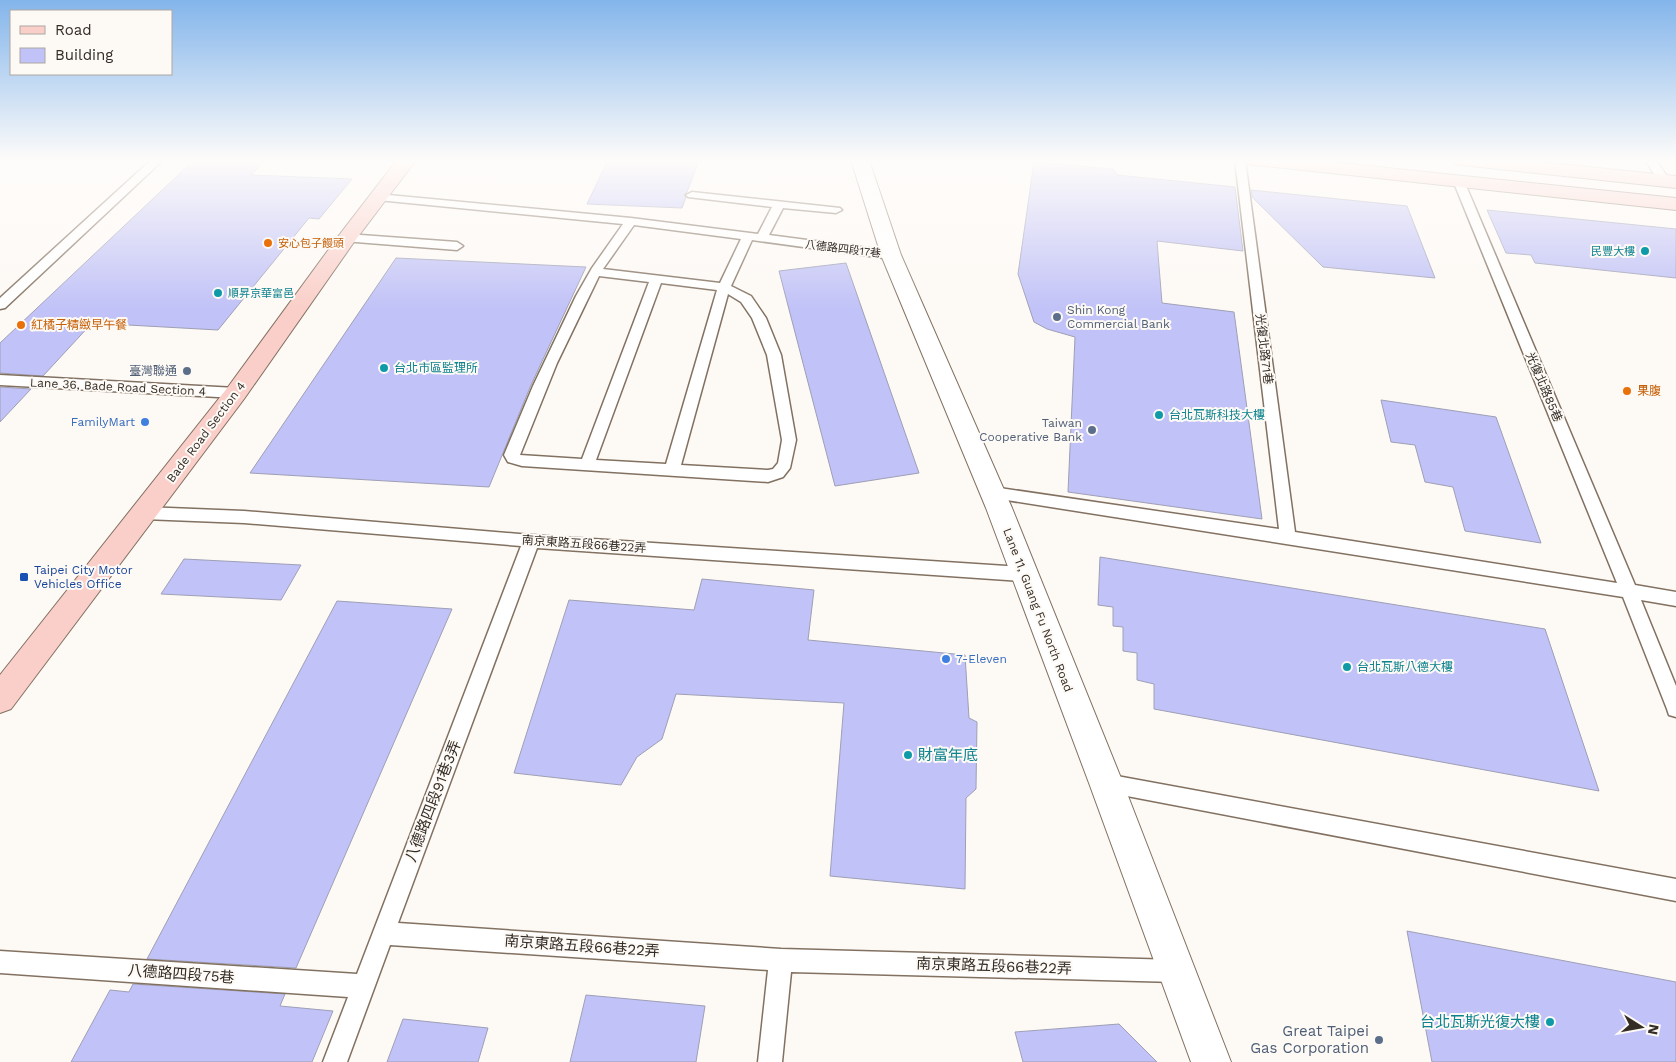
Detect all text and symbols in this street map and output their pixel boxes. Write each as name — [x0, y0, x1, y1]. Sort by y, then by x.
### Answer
legend — [10, 10, 172, 75]
text: Road — [55, 21, 92, 39]
text: Building — [55, 46, 113, 64]
marker: 安心包子饅頭 — [262, 237, 274, 249]
place label: 安心包子饅頭 — [278, 237, 344, 250]
street label: 八德路四段17巷 — [804, 238, 882, 260]
place label: 民豐大樓 — [1591, 245, 1635, 258]
marker: 民豐大樓 — [1639, 245, 1651, 257]
marker: 順昇京華富邑 — [212, 287, 224, 299]
place label: 順昇京華富邑 — [228, 287, 294, 300]
place label: Shin Kong Commercial Bank — [1067, 303, 1170, 331]
marker: Shin Kong Commercial Bank — [1051, 311, 1063, 323]
street label: 光復北路71巷 — [1253, 313, 1275, 385]
place label: 紅橘子精緻早午餐 — [31, 318, 127, 332]
marker: 紅橘子精緻早午餐 — [15, 319, 27, 331]
street label: 光復北路85巷 — [1523, 350, 1565, 424]
place label: 台北市區監理所 — [394, 361, 478, 375]
marker: 台北市區監理所 — [378, 362, 390, 374]
place label: 臺灣聯通 — [129, 364, 177, 378]
marker: 臺灣聯通 — [181, 365, 193, 377]
street label: Lane 36, Bade Road Section 4 — [30, 375, 206, 399]
street label: Bade Road Section 4 — [164, 379, 248, 485]
place label: 果腹 — [1637, 384, 1661, 398]
marker: 果腹 — [1621, 385, 1633, 397]
place label: 台北瓦斯科技大樓 — [1169, 408, 1265, 422]
marker: 台北瓦斯科技大樓 — [1153, 409, 1165, 421]
place label: FamilyMart — [71, 415, 135, 429]
marker: FamilyMart — [139, 416, 151, 428]
place label: Taiwan Cooperative Bank — [979, 416, 1082, 444]
marker: Taiwan Cooperative Bank — [1086, 424, 1098, 436]
street label: Lane 11, Guang Fu North Road — [1000, 526, 1076, 694]
street label: 南京東路五段66巷22弄 — [521, 533, 647, 555]
place label: Taipei City Motor Vehicles Office — [34, 563, 133, 591]
marker: Taipei City Motor Vehicles Office — [18, 571, 30, 583]
place label: 7-Eleven — [956, 652, 1007, 666]
marker: 7-Eleven — [940, 653, 952, 665]
place label: 台北瓦斯八德大樓 — [1357, 660, 1453, 674]
marker: 台北瓦斯八德大樓 — [1341, 661, 1353, 673]
street label: 八德路四段91巷3弄 — [402, 738, 464, 864]
place label: 財富年底 — [918, 746, 978, 764]
marker: 財富年底 — [902, 749, 914, 761]
street label: 南京東路五段66巷22弄 — [504, 932, 660, 960]
street label: 南京東路五段66巷22弄 — [916, 954, 1072, 978]
street label: 八德路四段75巷 — [127, 961, 235, 987]
north arrow — [1616, 1002, 1666, 1052]
place label: 台北瓦斯光復大樓 — [1420, 1013, 1540, 1031]
marker: 台北瓦斯光復大樓 — [1544, 1016, 1556, 1028]
place label: Great Taipei Gas Corporation — [1250, 1022, 1369, 1057]
text: N — [1645, 1023, 1663, 1036]
marker: Great Taipei Gas Corporation — [1373, 1034, 1385, 1046]

